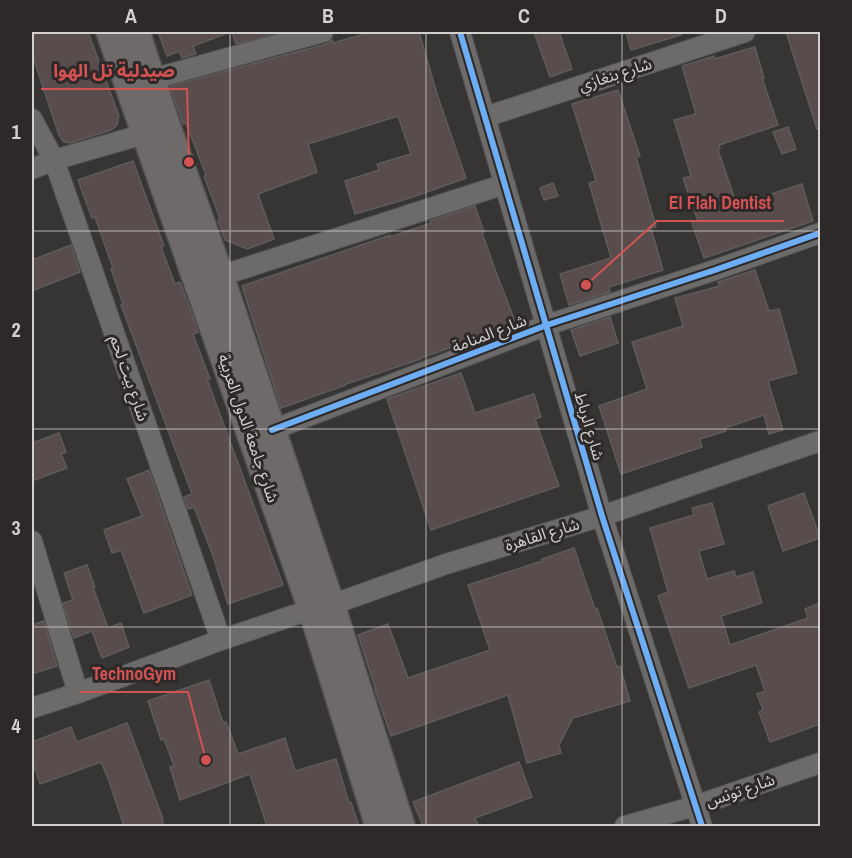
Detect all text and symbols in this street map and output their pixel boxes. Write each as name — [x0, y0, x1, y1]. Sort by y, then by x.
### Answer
text: A — [125, 2, 137, 29]
text: B — [322, 2, 334, 29]
text: C — [518, 2, 530, 29]
text: D — [715, 2, 727, 29]
street label: شارع بنغازي — [576, 52, 655, 98]
callout: صيدلية تل الهوا — [41, 53, 187, 89]
text: صيدلية تل الهوا — [53, 58, 175, 83]
text: 1 — [11, 118, 21, 145]
callout: El Flah Dentist — [657, 185, 784, 221]
text: El Flah Dentist — [669, 190, 771, 215]
street label: شارع المنامة — [448, 309, 530, 359]
text: 2 — [11, 316, 21, 343]
street label: شارع بيت لحم — [103, 332, 155, 425]
street label: شارع جامعة الدول العربية — [211, 351, 285, 506]
street label: شارع الرباط — [568, 389, 610, 463]
street label: شارع القاهرة — [502, 512, 582, 558]
text: 3 — [11, 514, 21, 541]
callout: TechnoGym — [80, 656, 188, 692]
text: TechnoGym — [92, 661, 176, 686]
text: 4 — [11, 712, 21, 739]
street label: شارع تونس — [702, 768, 778, 814]

